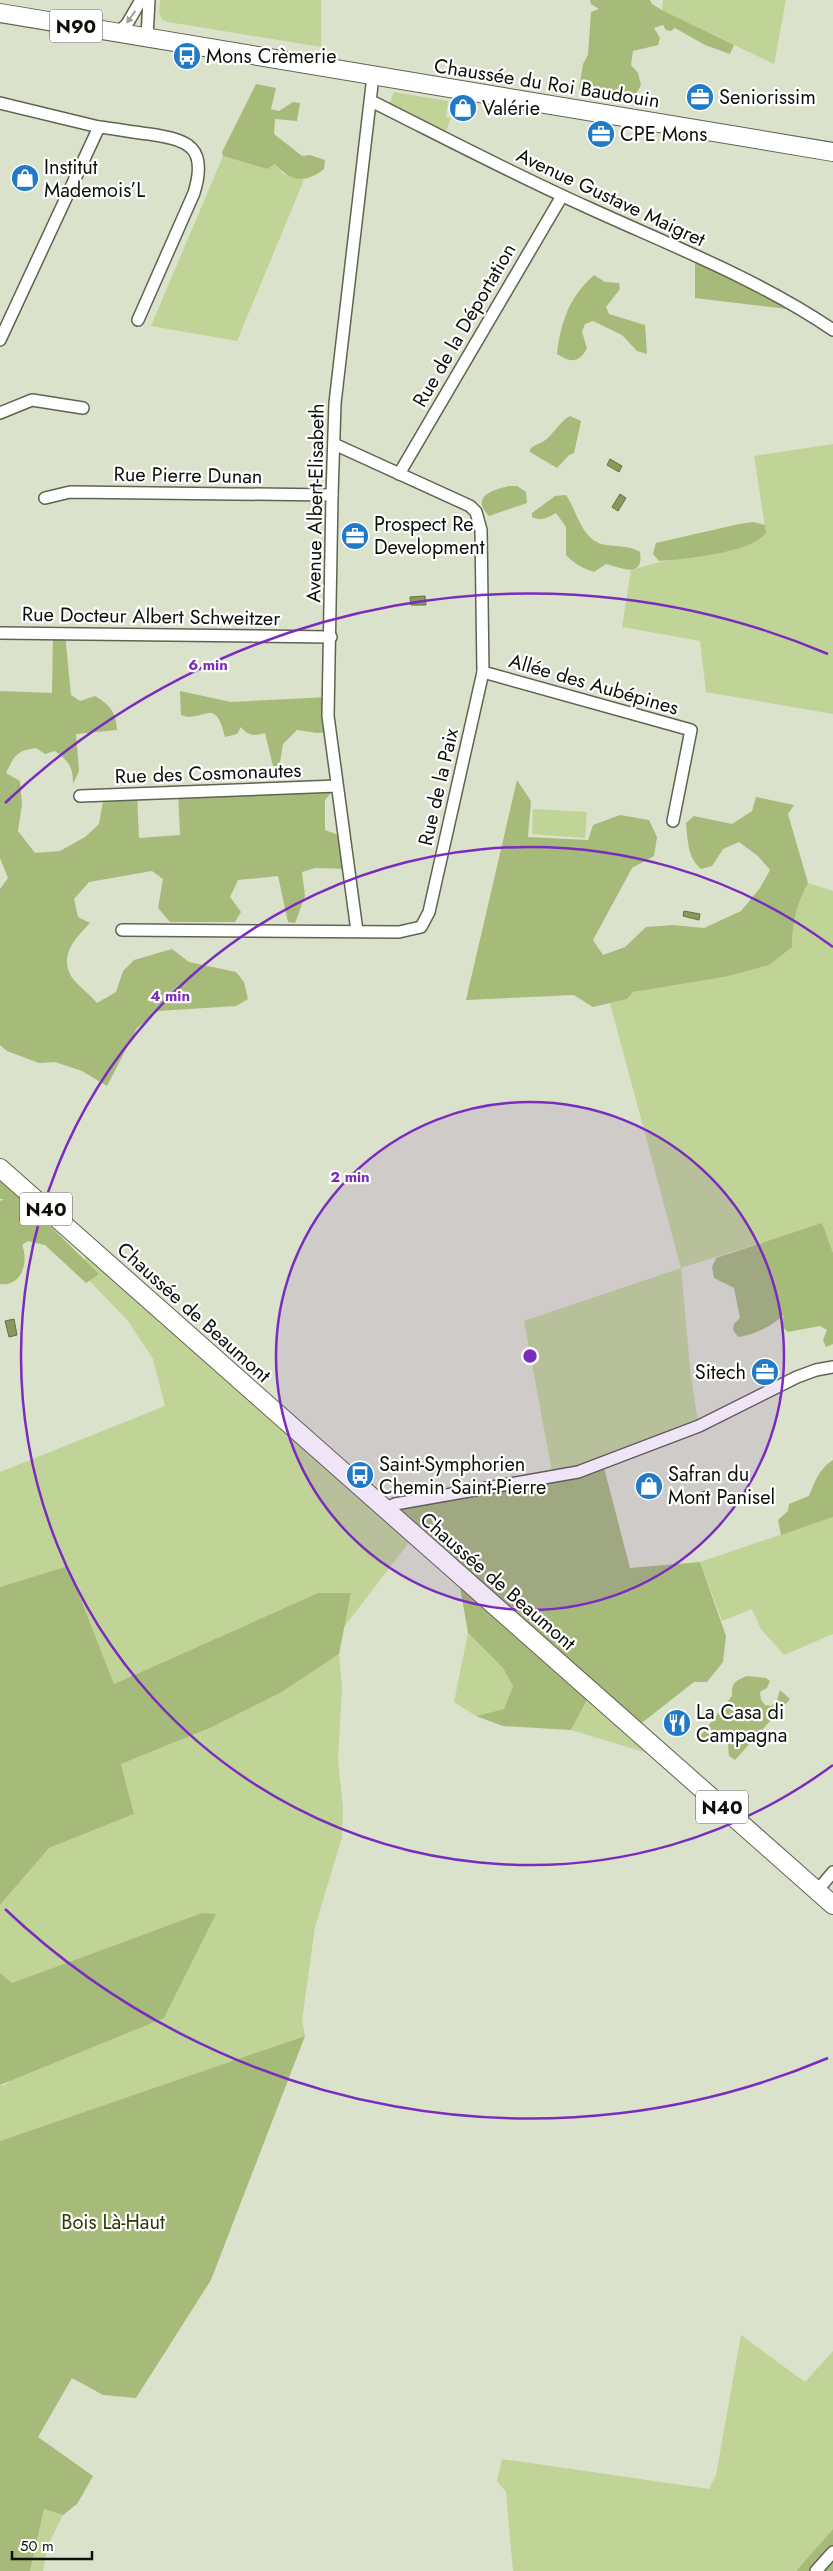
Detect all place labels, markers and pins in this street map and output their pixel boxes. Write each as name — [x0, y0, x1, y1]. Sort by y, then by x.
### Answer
bus stop icon: Mons Crèmerie — [172, 41, 202, 71]
place label: Mons Crèmerie — [206, 42, 337, 71]
office icon: Seniorissim — [685, 82, 715, 112]
place label: Seniorissim — [719, 83, 816, 112]
shop icon: Valérie — [448, 93, 478, 123]
place label: Valérie — [482, 94, 540, 123]
office icon: CPE Mons — [586, 119, 616, 149]
place label: CPE Mons — [620, 120, 707, 149]
place label: Institut Mademois’L — [44, 153, 145, 205]
shop icon: Institut Mademois’L — [10, 163, 40, 193]
place label: Prospect Re Development — [374, 510, 485, 562]
office icon: Prospect Re Development — [340, 521, 370, 551]
centre of rings — [521, 1347, 539, 1365]
office icon: Sitech — [750, 1357, 780, 1387]
place label: Sitech — [695, 1358, 746, 1387]
place label: Saint-Symphorien Chemin Saint-Pierre — [379, 1450, 546, 1502]
bus stop icon: Saint-Symphorien Chemin Saint-Pierre — [345, 1460, 375, 1490]
place label: Safran du Mont Panisel — [668, 1460, 775, 1512]
shop icon: Safran du Mont Panisel — [634, 1471, 664, 1501]
place label: La Casa di Campagna — [696, 1698, 787, 1750]
restaurant icon: La Casa di Campagna — [662, 1708, 692, 1738]

